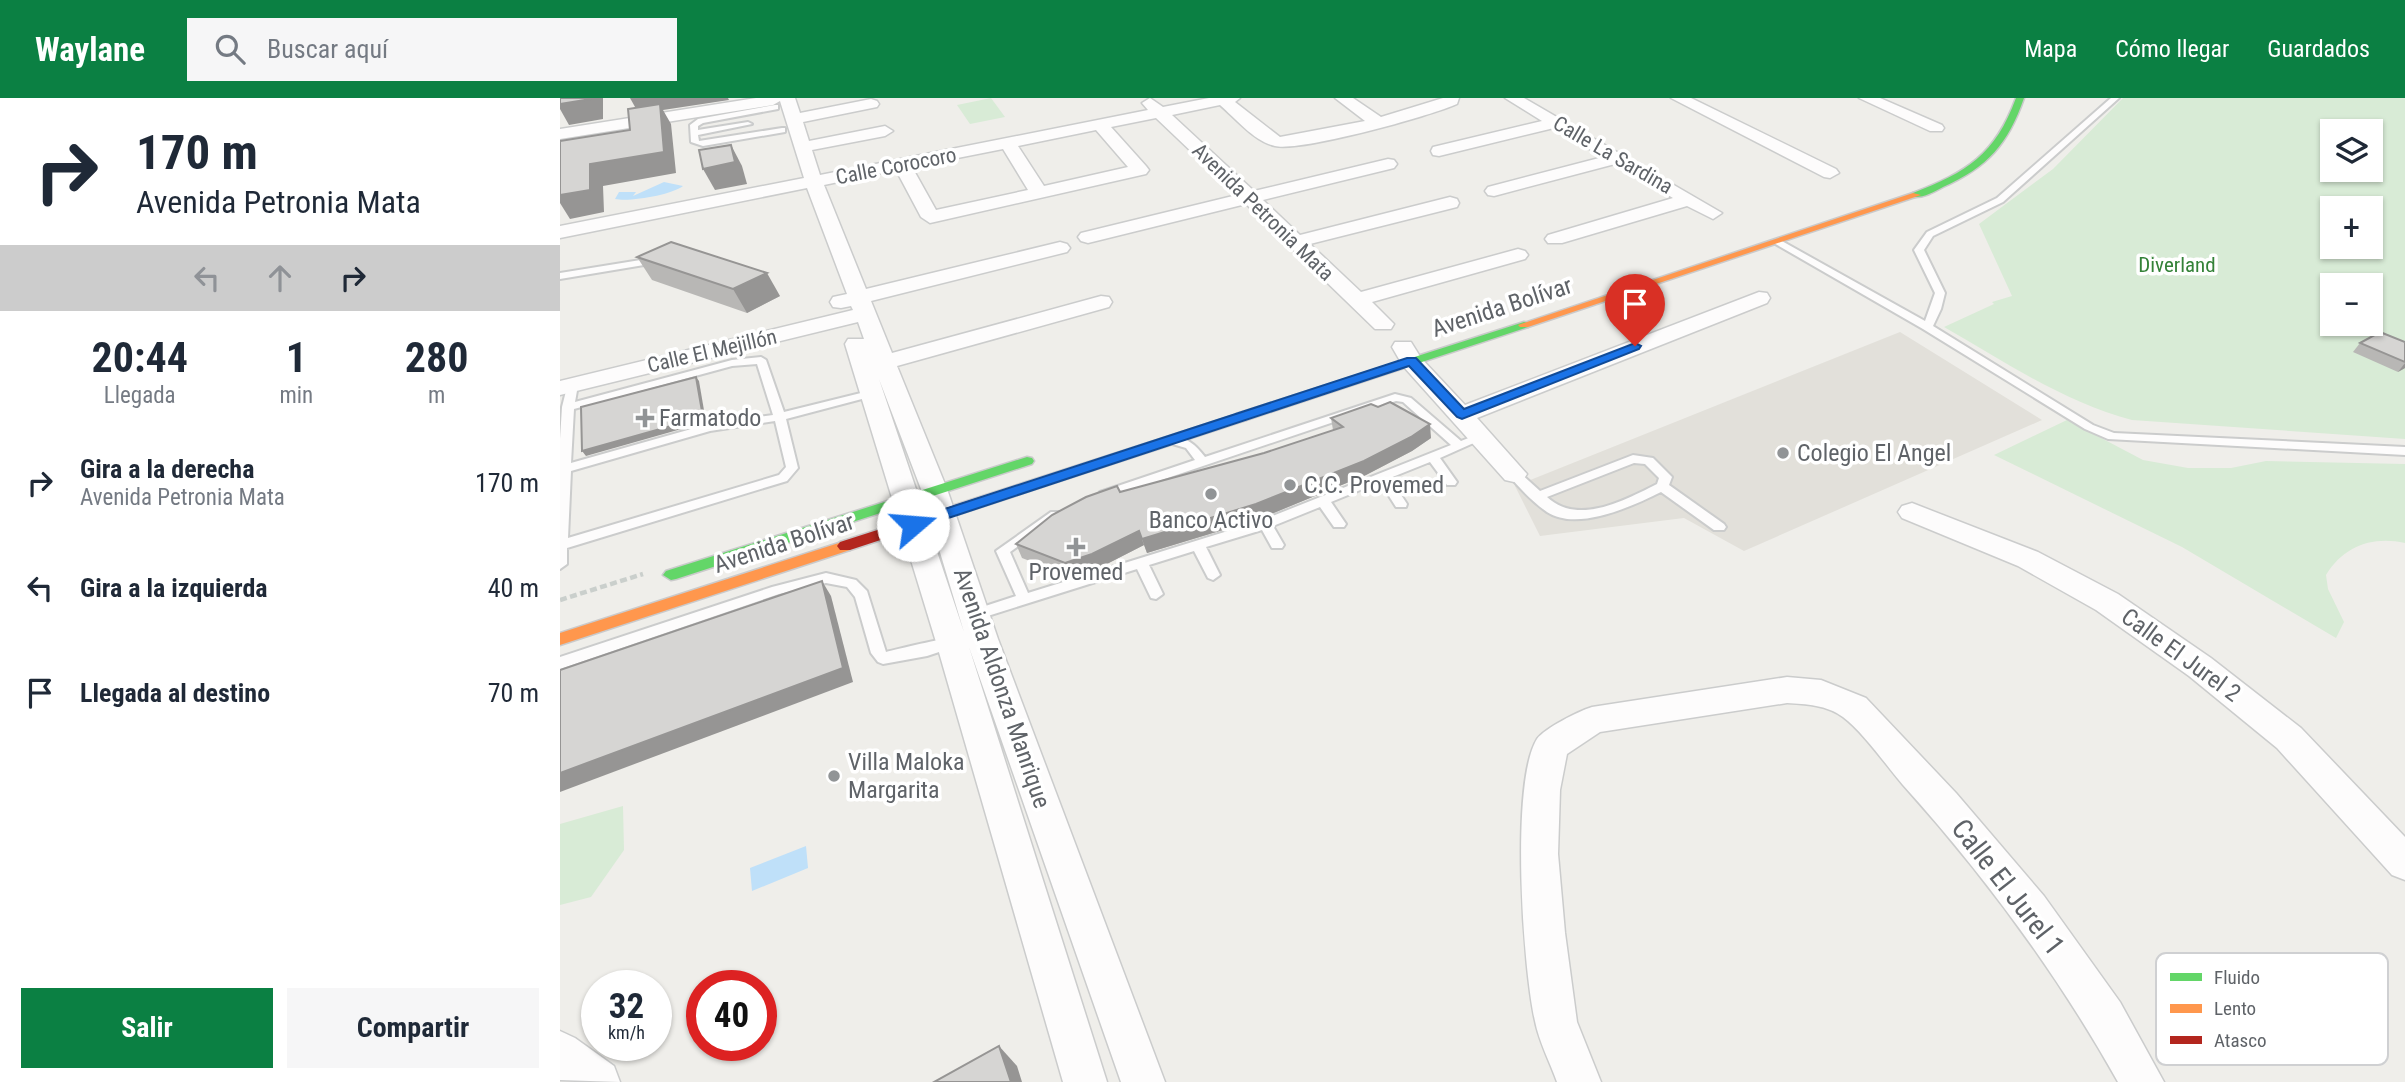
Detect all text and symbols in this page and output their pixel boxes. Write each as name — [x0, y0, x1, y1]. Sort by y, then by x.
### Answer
search box — [187, 18, 677, 81]
text: Waylane — [35, 30, 145, 69]
icon: search — [211, 30, 249, 68]
text: Buscar aquí — [267, 34, 388, 64]
text: Mapa — [2024, 35, 2077, 63]
text: Cómo llegar — [2115, 35, 2229, 63]
text: Guardados — [2267, 35, 2370, 63]
street label: Calle La Sardina — [1549, 111, 1677, 199]
map controls — [2320, 119, 2383, 336]
button: layers — [2320, 119, 2383, 182]
text: 170 m — [136, 124, 258, 181]
icon: right — [21, 126, 112, 217]
street label: Avenida Petronia Mata — [1187, 138, 1339, 286]
street label: Calle Corocoro — [834, 143, 958, 189]
text: Avenida Petronia Mata — [136, 183, 421, 221]
button: + — [2320, 196, 2383, 259]
park label: Diverland — [2138, 253, 2216, 277]
icon: left — [188, 259, 226, 297]
icon: ahead — [261, 259, 299, 297]
icon: right — [334, 259, 372, 297]
street label: Avenida Bolívar — [1428, 271, 1576, 343]
button: − — [2320, 273, 2383, 336]
pin — [1605, 274, 1665, 346]
icon: arrive — [1616, 285, 1654, 323]
street label: Calle El Mejillón — [645, 324, 779, 378]
text: 20:44 — [92, 333, 188, 382]
text: 1 — [286, 333, 307, 382]
text: 280 — [405, 333, 468, 382]
text: Llegada — [104, 382, 176, 409]
text: min — [279, 382, 313, 409]
text: m — [428, 382, 445, 409]
place label: Farmatodo — [659, 404, 761, 432]
marker: Farmatodo — [637, 410, 653, 426]
place label: Colegio El Angel — [1797, 439, 1951, 467]
marker: Colegio El Angel — [1775, 445, 1791, 461]
text: Gira a la derecha — [80, 454, 254, 484]
icon: right — [21, 464, 59, 502]
text: 170 m — [475, 468, 539, 498]
place label: C.C. Provemed — [1304, 471, 1444, 499]
marker: C.C. Provemed — [1282, 477, 1298, 493]
text: Avenida Petronia Mata — [80, 484, 285, 511]
marker: Banco Activo — [1203, 486, 1219, 502]
position arrow — [876, 488, 950, 562]
place label: Banco Activo — [1149, 506, 1273, 534]
street label: Avenida Bolívar — [710, 507, 858, 579]
marker: Provemed — [1068, 539, 1084, 555]
place label: Provemed — [1029, 558, 1123, 586]
street label: Avenida Aldonza Manrique — [948, 564, 1056, 812]
icon: left — [21, 569, 59, 607]
text: Gira a la izquierda — [80, 573, 268, 603]
text: 40 m — [488, 573, 539, 603]
street label: Calle El Jurel 2 — [2116, 602, 2246, 708]
icon: arrive — [21, 674, 59, 712]
text: Llegada al destino — [80, 678, 270, 708]
text: 70 m — [488, 678, 539, 708]
place label: Villa Maloka Margarita — [848, 748, 964, 804]
marker: Villa Maloka Margarita — [826, 768, 842, 784]
street label: Calle El Jurel 1 — [1945, 812, 2071, 962]
legend — [2156, 953, 2388, 1065]
text: Fluido — [2214, 966, 2260, 989]
speed limit sign: 40 — [686, 970, 777, 1061]
text: 32 — [609, 986, 644, 1027]
button: Salir — [21, 988, 273, 1068]
button: Compartir — [287, 988, 539, 1068]
text: Lento — [2214, 997, 2256, 1020]
text: km/h — [608, 1022, 645, 1043]
text: Atasco — [2214, 1029, 2267, 1052]

